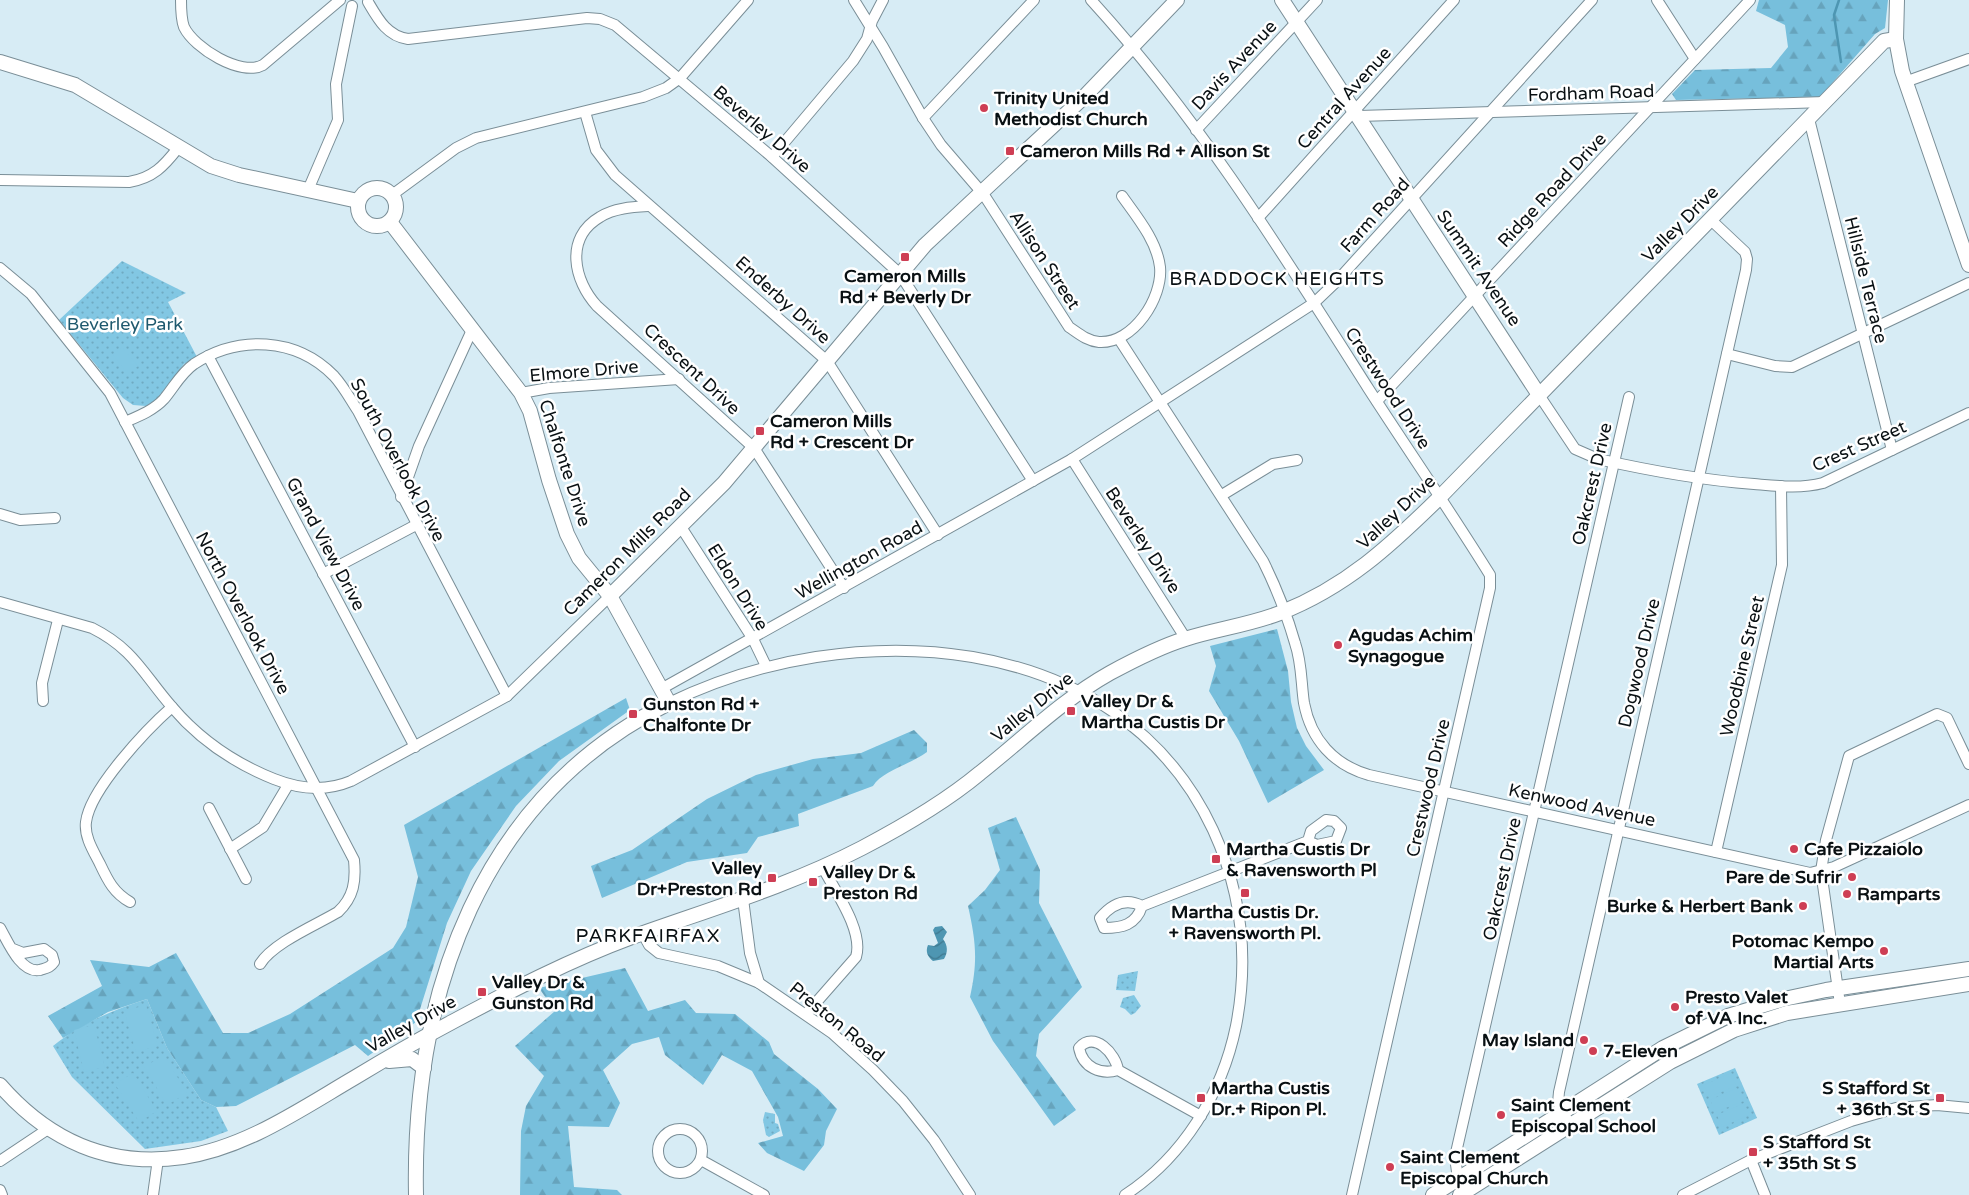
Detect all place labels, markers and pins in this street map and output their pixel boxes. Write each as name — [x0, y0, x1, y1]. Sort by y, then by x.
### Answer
place label: Trinity United Methodist Church — [993, 87, 1148, 130]
marker: Trinity United Methodist Church — [978, 102, 990, 114]
place label: Cameron Mills Rd + Allison St — [1020, 140, 1270, 162]
marker: Cameron Mills Rd + Allison St — [1004, 145, 1016, 157]
marker: Cameron Mills Rd + Beverly Dr — [899, 251, 911, 263]
place label: Cameron Mills Rd + Beverly Dr — [839, 265, 972, 308]
place label: Cameron Mills Rd + Crescent Dr — [770, 410, 915, 453]
marker: Cameron Mills Rd + Crescent Dr — [754, 425, 766, 437]
place label: Agudas Achim Synagogue — [1348, 624, 1473, 667]
marker: Agudas Achim Synagogue — [1332, 639, 1344, 651]
place label: Valley Dr & Martha Custis Dr — [1081, 690, 1226, 733]
place label: Gunston Rd + Chalfonte Dr — [643, 693, 759, 736]
marker: Valley Dr & Martha Custis Dr — [1065, 705, 1077, 717]
marker: Gunston Rd + Chalfonte Dr — [627, 708, 639, 720]
place label: Martha Custis Dr & Ravensworth Pl — [1226, 838, 1377, 881]
place label: Cafe Pizzaiolo — [1804, 838, 1923, 860]
marker: Cafe Pizzaiolo — [1788, 843, 1800, 855]
marker: Martha Custis Dr & Ravensworth Pl — [1210, 853, 1222, 865]
place label: Valley Dr+Preston Rd — [637, 857, 762, 900]
place label: Valley Dr & Preston Rd — [823, 861, 918, 904]
place label: Pare de Sufrir — [1726, 866, 1843, 888]
marker: Pare de Sufrir — [1846, 871, 1858, 883]
marker: Valley Dr+Preston Rd — [766, 872, 778, 884]
marker: Valley Dr & Preston Rd — [807, 876, 819, 888]
place label: Ramparts — [1857, 883, 1941, 905]
marker: Martha Custis Dr. + Ravensworth Pl. — [1239, 887, 1251, 899]
marker: Ramparts — [1841, 888, 1853, 900]
place label: Burke & Herbert Bank — [1607, 895, 1793, 917]
marker: Burke & Herbert Bank — [1797, 900, 1809, 912]
place label: Martha Custis Dr. + Ravensworth Pl. — [1169, 901, 1321, 944]
place label: Potomac Kempo Martial Arts — [1732, 930, 1874, 973]
marker: Potomac Kempo Martial Arts — [1878, 945, 1890, 957]
place label: Valley Dr & Gunston Rd — [492, 971, 594, 1014]
marker: Valley Dr & Gunston Rd — [476, 986, 488, 998]
place label: Presto Valet of VA Inc. — [1685, 986, 1788, 1029]
marker: Presto Valet of VA Inc. — [1669, 1001, 1681, 1013]
place label: May Island — [1482, 1029, 1574, 1051]
marker: May Island — [1578, 1034, 1590, 1046]
place label: 7-Eleven — [1603, 1040, 1678, 1062]
marker: 7-Eleven — [1587, 1045, 1599, 1057]
place label: Martha Custis Dr.+ Ripon Pl. — [1211, 1077, 1330, 1120]
place label: S Stafford St + 36th St S — [1822, 1077, 1930, 1120]
marker: Martha Custis Dr.+ Ripon Pl. — [1195, 1092, 1207, 1104]
marker: S Stafford St + 36th St S — [1934, 1092, 1946, 1104]
place label: Saint Clement Episcopal School — [1511, 1094, 1656, 1137]
marker: Saint Clement Episcopal School — [1495, 1109, 1507, 1121]
place label: S Stafford St + 35th St S — [1763, 1131, 1871, 1174]
place label: Saint Clement Episcopal Church — [1400, 1146, 1548, 1189]
marker: S Stafford St + 35th St S — [1747, 1146, 1759, 1158]
marker: Saint Clement Episcopal Church — [1384, 1161, 1396, 1173]

